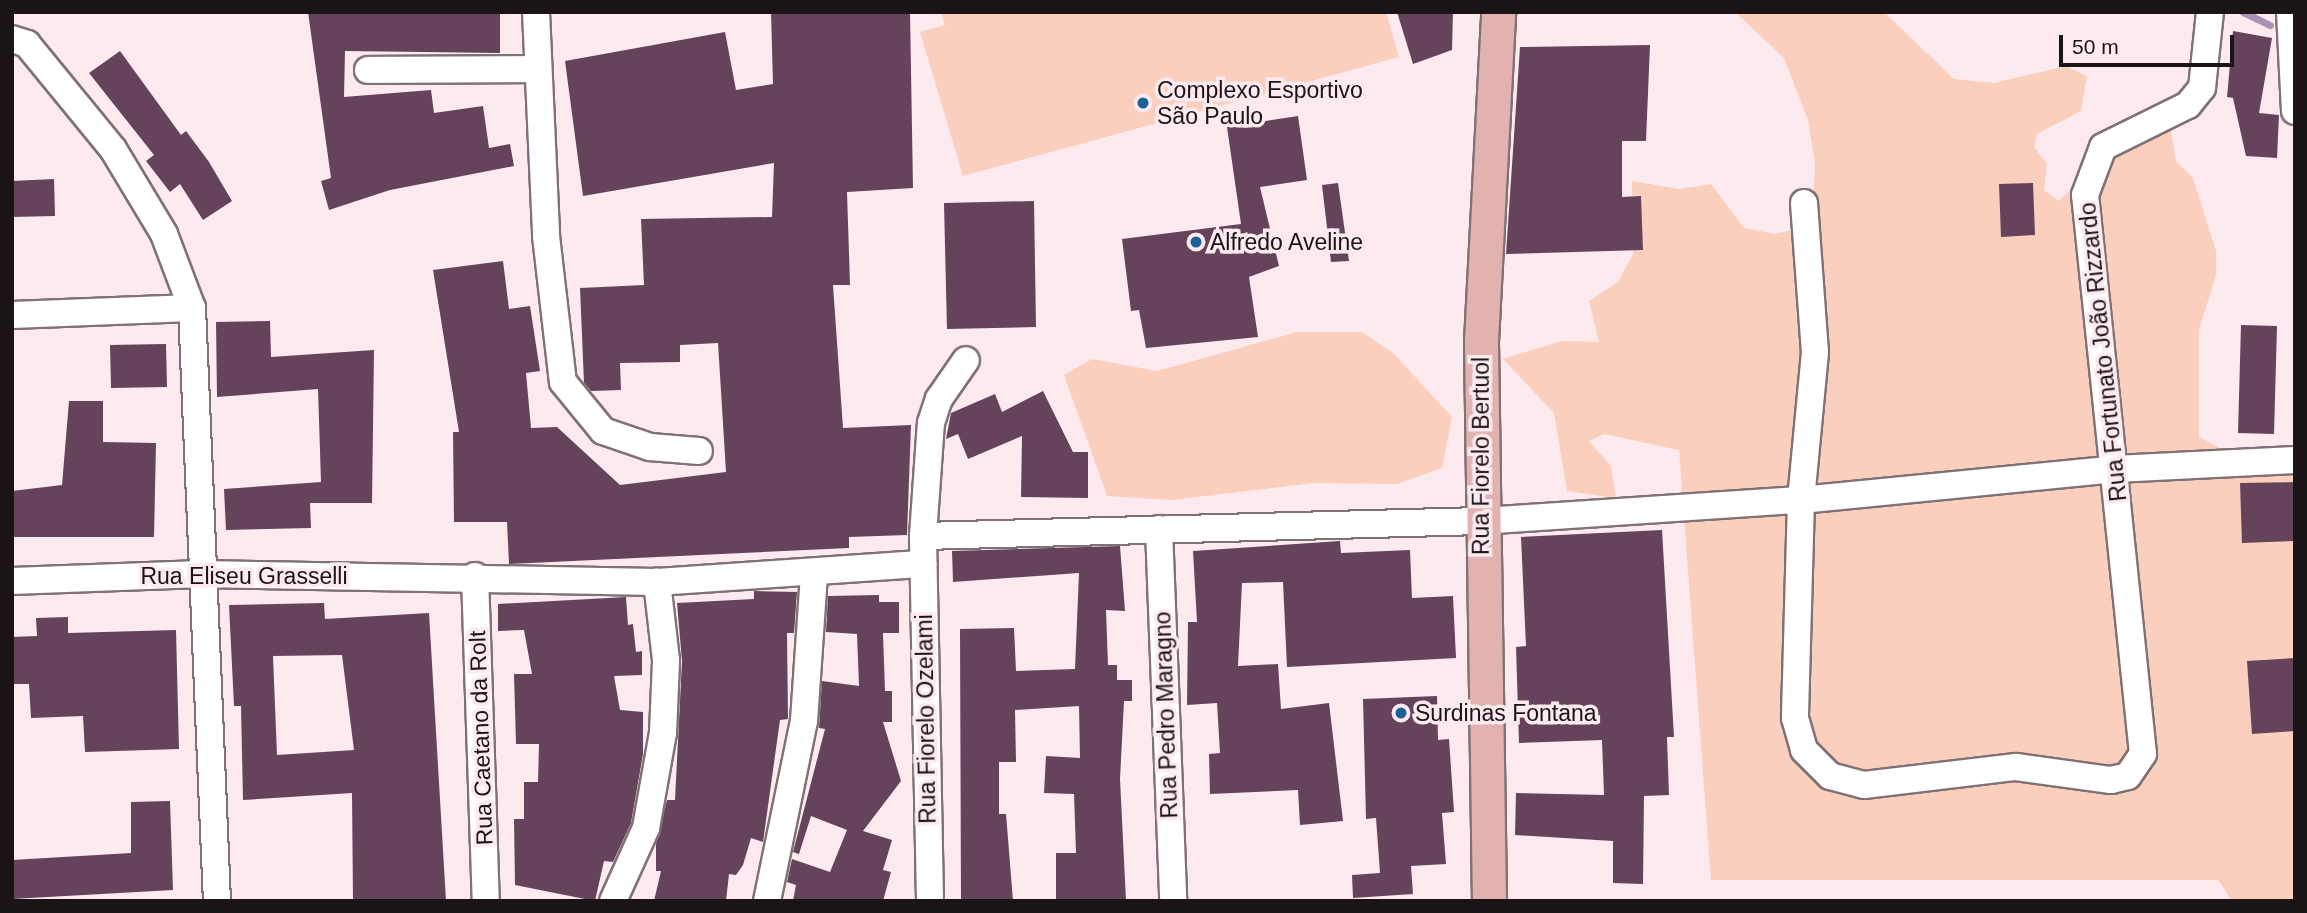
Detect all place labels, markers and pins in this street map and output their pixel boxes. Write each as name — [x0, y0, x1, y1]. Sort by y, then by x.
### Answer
place label: Complexo Esportivo São Paulo — [1157, 76, 1363, 130]
marker: Complexo Esportivo São Paulo — [1135, 95, 1151, 111]
place label: Alfredo Aveline — [1210, 228, 1364, 256]
marker: Alfredo Aveline — [1188, 234, 1204, 250]
place label: Surdinas Fontana — [1415, 699, 1597, 727]
marker: Surdinas Fontana — [1393, 705, 1409, 721]

